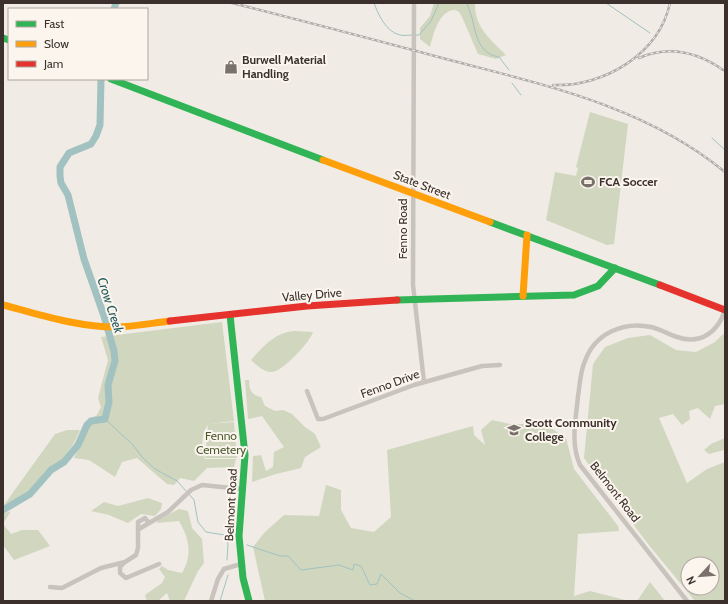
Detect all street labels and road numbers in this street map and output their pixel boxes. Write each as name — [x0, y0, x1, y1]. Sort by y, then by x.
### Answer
street label: State Street — [391, 167, 453, 202]
street label: Fenno Road — [395, 199, 410, 259]
street label: Valley Drive — [281, 284, 342, 305]
street label: Fenno Drive — [358, 366, 421, 401]
street label: Belmont Road — [587, 458, 644, 525]
street label: Belmont Road — [221, 468, 240, 542]

